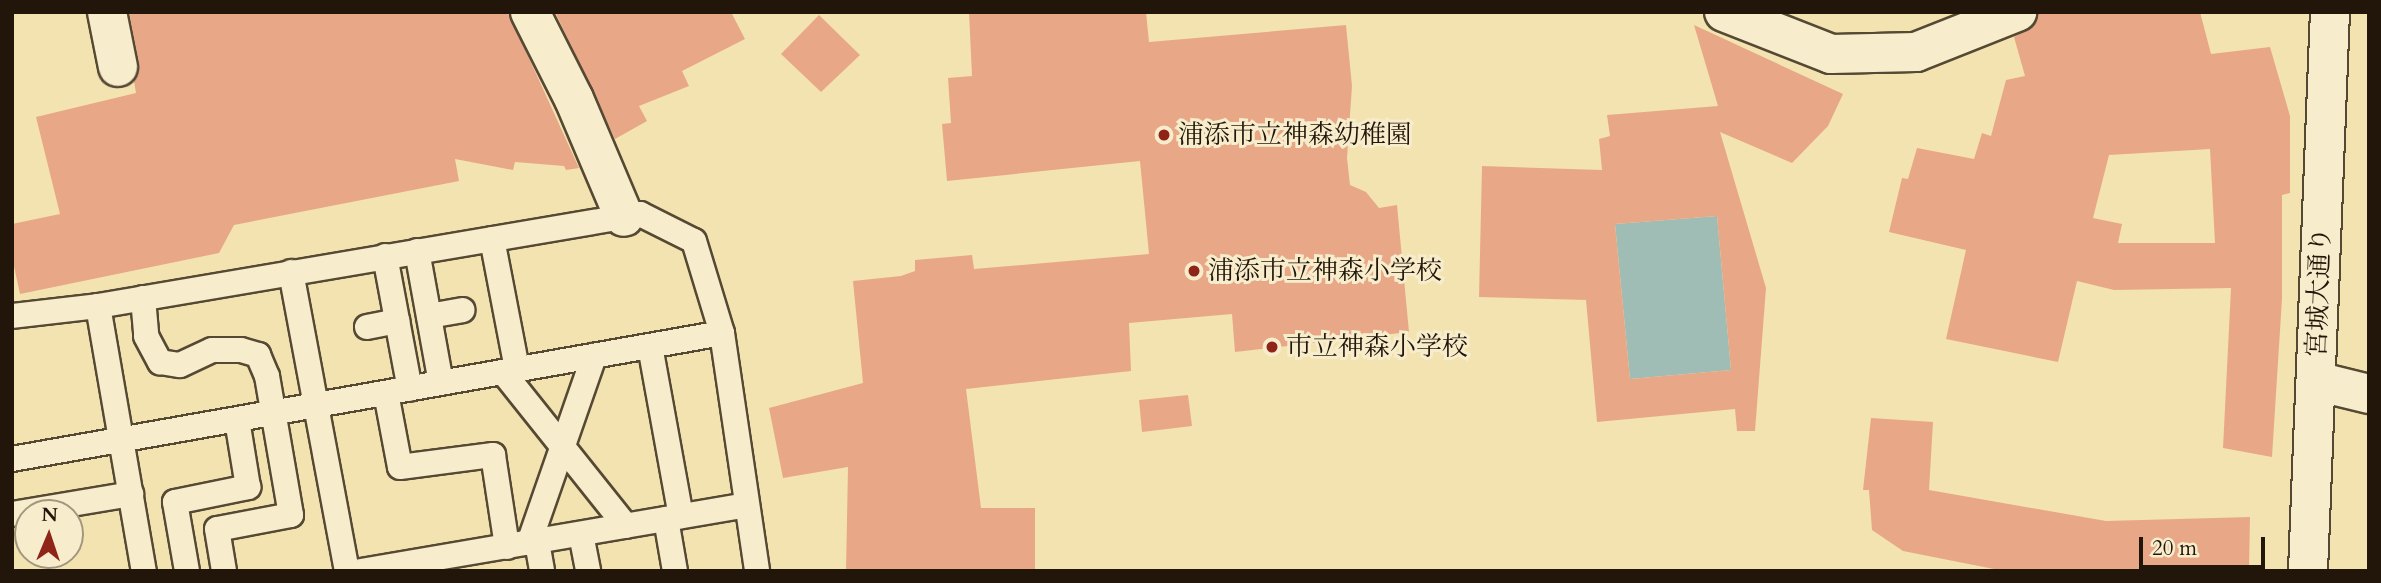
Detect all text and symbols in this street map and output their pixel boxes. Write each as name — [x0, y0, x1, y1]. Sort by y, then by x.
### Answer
place label: 浦添市立神森幼稚園 — [1178, 119, 1412, 151]
marker: 浦添市立神森幼稚園 — [1156, 127, 1172, 143]
street label: 宮城大通り — [2301, 226, 2337, 358]
place label: 浦添市立神森小学校 — [1208, 255, 1442, 287]
marker: 浦添市立神森小学校 — [1186, 263, 1202, 279]
place label: 市立神森小学校 — [1286, 331, 1468, 363]
marker: 市立神森小学校 — [1264, 339, 1280, 355]
north arrow — [14, 499, 84, 569]
text: N — [41, 502, 58, 528]
scale bar — [2143, 524, 2269, 568]
text: 20 m — [2152, 534, 2197, 563]

